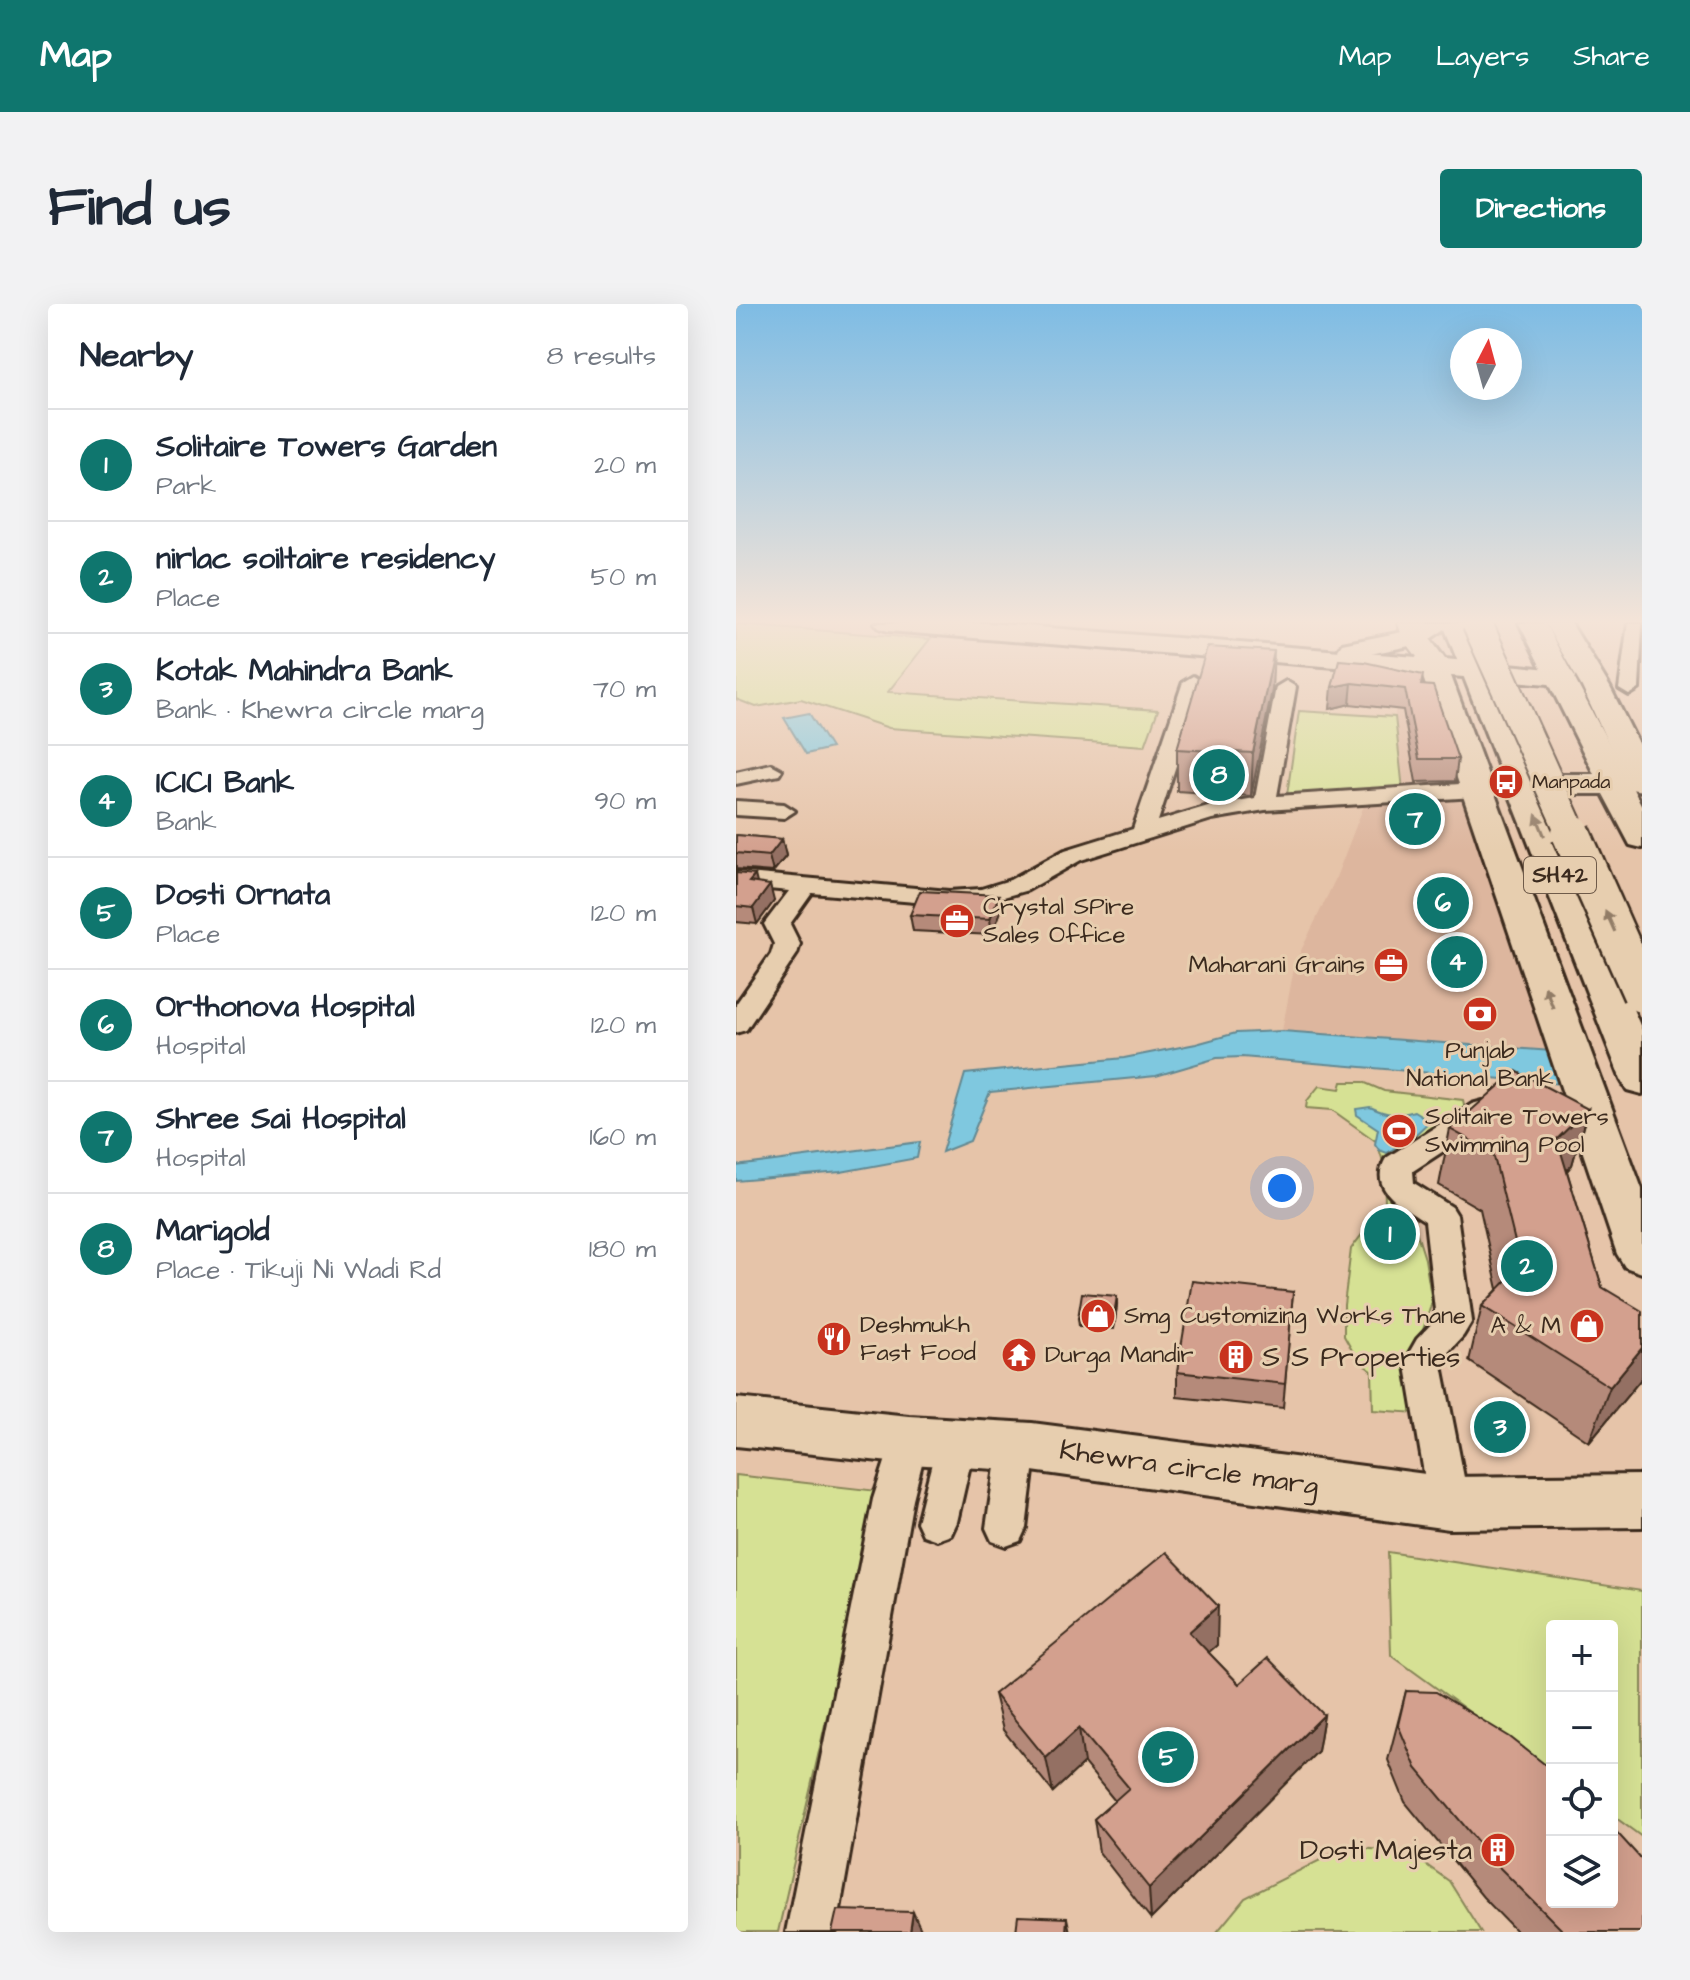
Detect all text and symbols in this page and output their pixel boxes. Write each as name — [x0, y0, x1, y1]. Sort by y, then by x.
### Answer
text: Map — [40, 30, 112, 82]
text: Map — [1339, 37, 1392, 76]
text: Layers — [1436, 37, 1529, 76]
text: Share — [1573, 37, 1650, 76]
text: Find us — [48, 169, 231, 247]
button: Directions — [1440, 169, 1642, 248]
north arrow — [1450, 328, 1522, 400]
text: Nearby — [80, 332, 194, 380]
text: 8 results — [546, 338, 656, 374]
text: Solitaire Towers Garden — [156, 426, 497, 468]
text: 1 — [104, 447, 108, 483]
text: 20 m — [594, 447, 656, 483]
text: Park — [156, 468, 216, 504]
text: nirlac soiltaire residency — [156, 538, 495, 580]
text: 2 — [99, 559, 113, 595]
text: 50 m — [591, 559, 656, 595]
text: Place — [156, 580, 220, 616]
text: Kotak Mahindra Bank — [156, 650, 453, 692]
text: 3 — [99, 671, 113, 707]
text: 70 m — [593, 671, 656, 707]
text: Bank · Khewra circle marg — [156, 692, 484, 728]
pin: 8 — [1193, 745, 1245, 805]
text: ICICI Bank — [156, 762, 294, 804]
bus stop icon: Manpada — [1487, 763, 1525, 801]
place label: Manpada — [1532, 768, 1610, 796]
text: 4 — [97, 783, 115, 819]
text: 90 m — [594, 783, 656, 819]
pin: 7 — [1389, 789, 1441, 849]
text: Bank — [156, 804, 217, 840]
one-way arrow — [1534, 813, 1547, 837]
road number: SH42 — [1524, 857, 1596, 893]
pin: 6 — [1417, 873, 1469, 933]
text: Dosti Ornata — [156, 874, 330, 916]
place label: Crystal SPire Sales Office — [983, 890, 1134, 952]
text: 5 — [97, 895, 115, 931]
text: 120 m — [591, 895, 656, 931]
office icon: Crystal SPire Sales Office — [938, 902, 976, 940]
one-way arrow — [1604, 910, 1617, 933]
text: Place — [156, 916, 220, 952]
pin: 4 — [1431, 932, 1483, 992]
office icon: Maharani Grains — [1372, 946, 1410, 984]
place label: Maharani Grains — [1188, 948, 1365, 982]
one-way arrow — [1543, 984, 1555, 1008]
text: Orthonova Hospital — [156, 986, 415, 1028]
bank icon: Punjab National Bank — [1461, 995, 1499, 1033]
text: 6 — [98, 1007, 114, 1043]
text: 120 m — [591, 1007, 656, 1043]
text: Hospital — [156, 1028, 246, 1064]
place label: Punjab National Bank — [1406, 1034, 1554, 1096]
text: Shree Sai Hospital — [156, 1098, 406, 1140]
place label: Solitaire Towers Swimming Pool — [1425, 1100, 1609, 1163]
sports icon: Solitaire Towers Swimming Pool — [1380, 1112, 1418, 1150]
text: 7 — [98, 1119, 114, 1155]
text: 160 m — [589, 1119, 656, 1155]
text: Hospital — [156, 1140, 246, 1176]
your location — [1262, 1168, 1302, 1208]
pin: 1 — [1364, 1204, 1416, 1264]
text: Marigold — [156, 1210, 270, 1252]
text: 8 — [98, 1231, 114, 1267]
text: 180 m — [589, 1231, 656, 1267]
pin: 2 — [1501, 1236, 1553, 1296]
text: Place · Tikuji Ni Wadi Rd — [156, 1252, 441, 1288]
shop icon: Smg Customizing Works Thane — [1079, 1297, 1117, 1335]
place label: Smg Customizing Works Thane — [1124, 1299, 1466, 1334]
shop icon: A & M — [1568, 1307, 1606, 1345]
place label: Deshmukh Fast Food — [860, 1308, 976, 1370]
place label: A & M — [1490, 1309, 1561, 1343]
restaurant icon: Deshmukh Fast Food — [815, 1320, 853, 1358]
temple icon: Durga Mandir — [1000, 1336, 1038, 1374]
place label: Durga Mandir — [1045, 1338, 1193, 1373]
building icon: S S Properties — [1217, 1338, 1255, 1376]
place label: S S Properties — [1262, 1338, 1460, 1377]
pin: 3 — [1474, 1397, 1526, 1457]
street label: Khewra circle marg — [1057, 1431, 1321, 1506]
map controls — [1546, 1620, 1618, 1908]
button: + — [1546, 1620, 1618, 1692]
button: − — [1546, 1692, 1618, 1764]
pin: 5 — [1142, 1727, 1194, 1787]
button: locate — [1546, 1764, 1618, 1836]
place label: Dosti Majesta — [1300, 1831, 1472, 1870]
building icon: Dosti Majesta — [1479, 1831, 1517, 1869]
button: layers — [1546, 1836, 1618, 1908]

